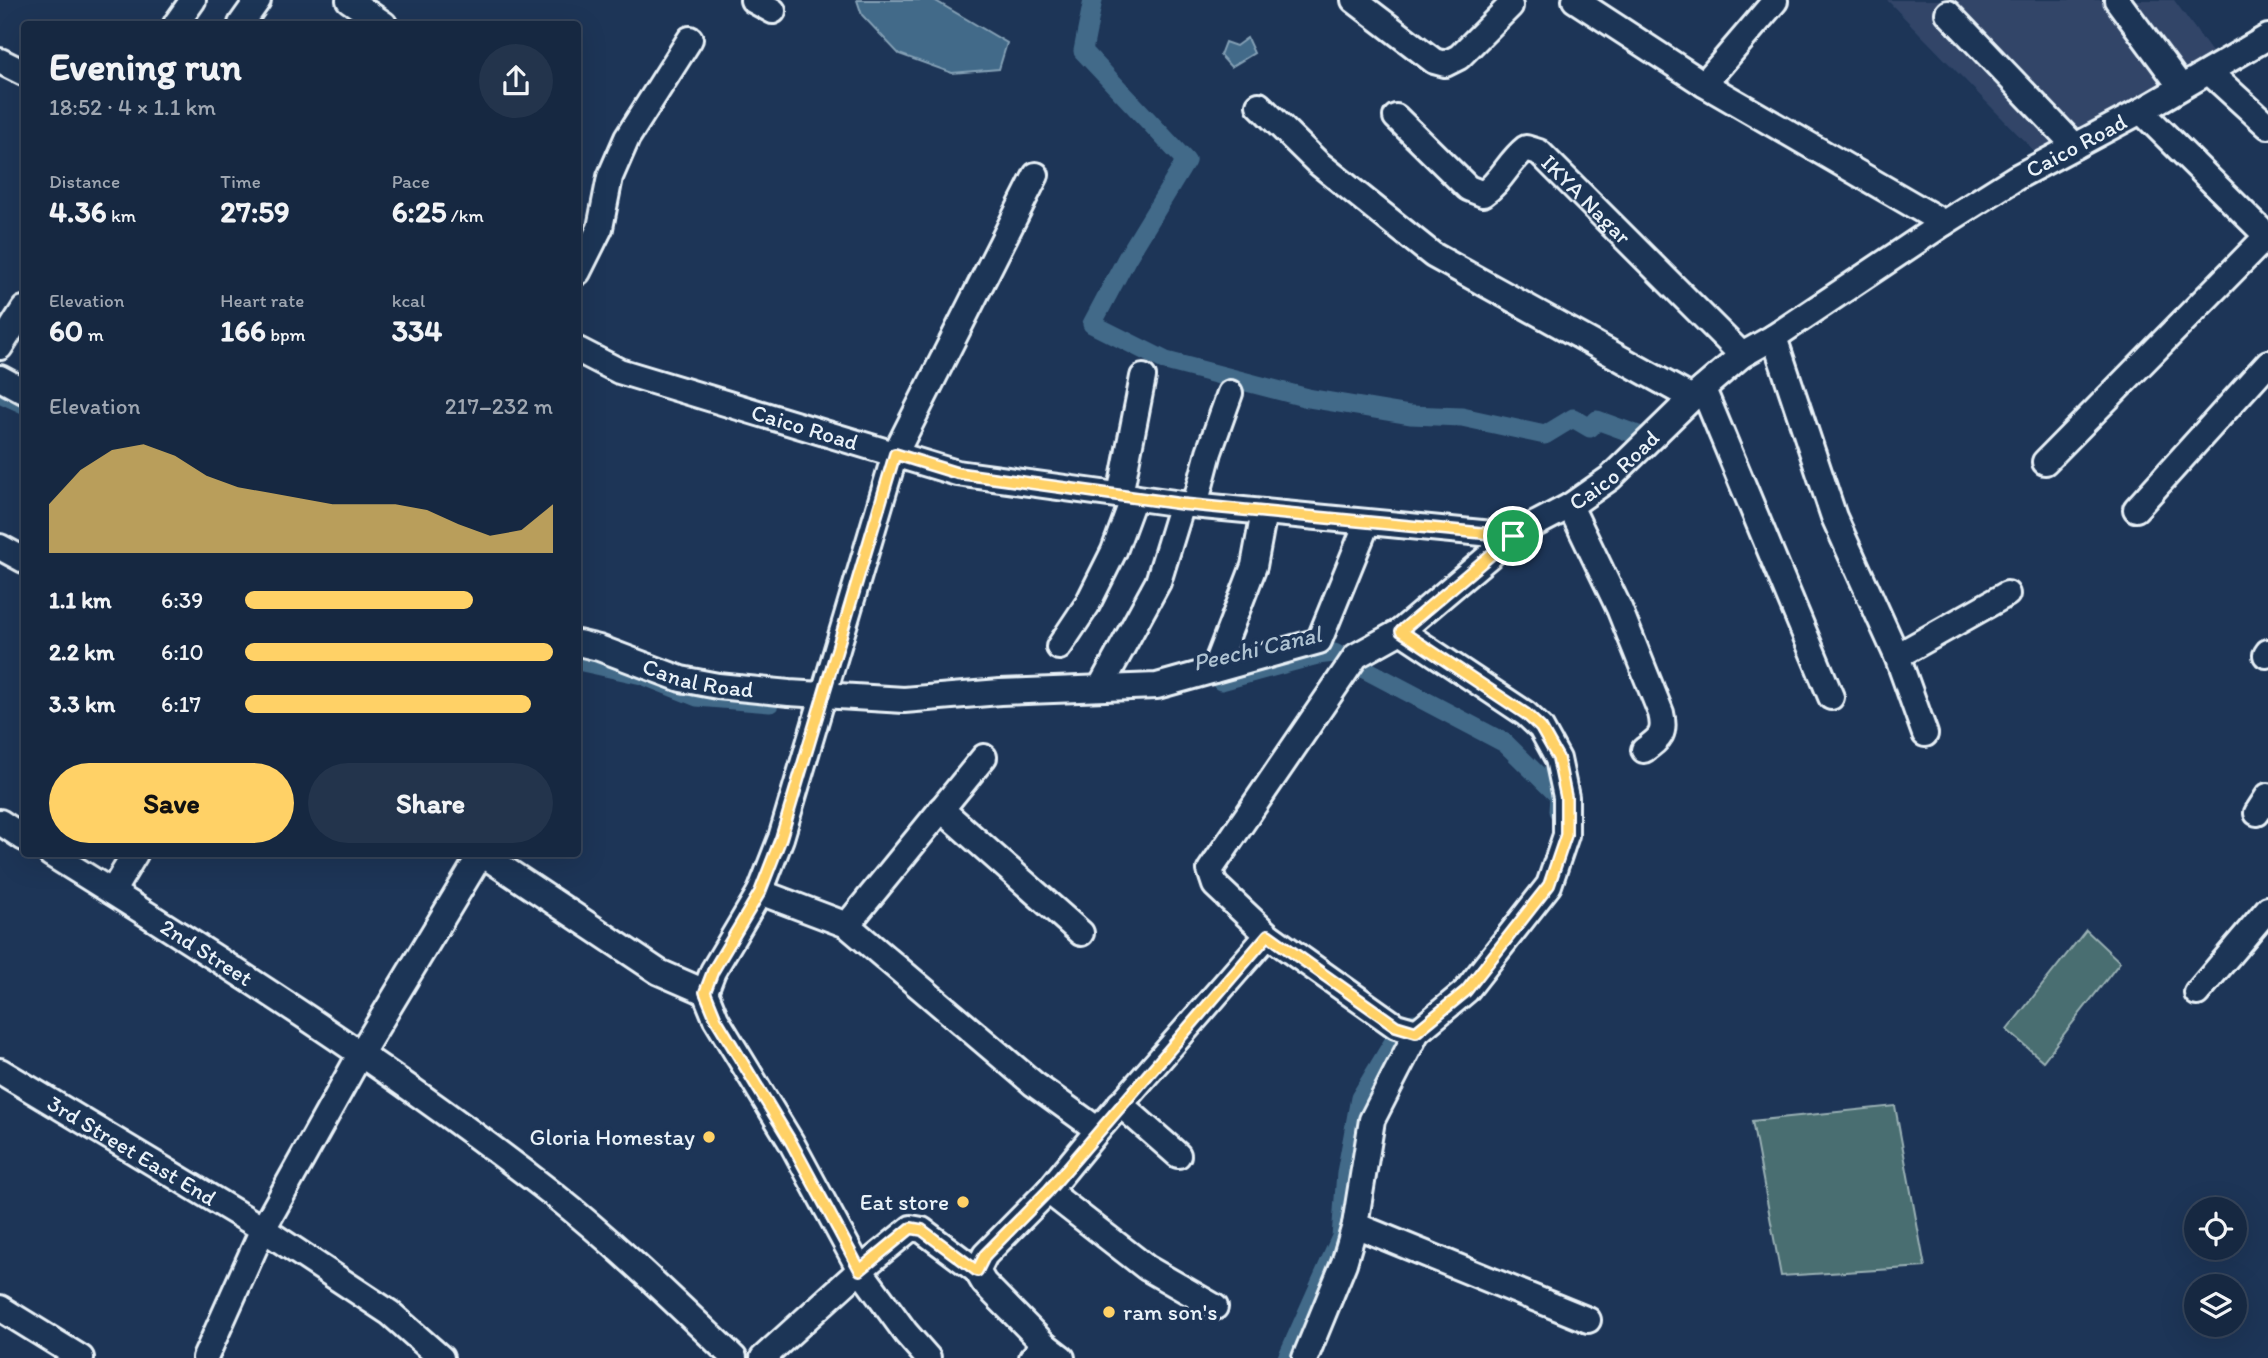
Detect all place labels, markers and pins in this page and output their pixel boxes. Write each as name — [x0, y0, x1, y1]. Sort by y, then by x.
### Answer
pin — [1483, 506, 1543, 566]
place label: Gloria Homestay — [530, 1123, 695, 1151]
marker: Gloria Homestay — [701, 1129, 717, 1145]
place label: Eat store — [860, 1188, 949, 1216]
marker: Eat store — [955, 1194, 971, 1210]
place label: ram son's — [1123, 1298, 1217, 1326]
marker: ram son's — [1101, 1304, 1117, 1320]

